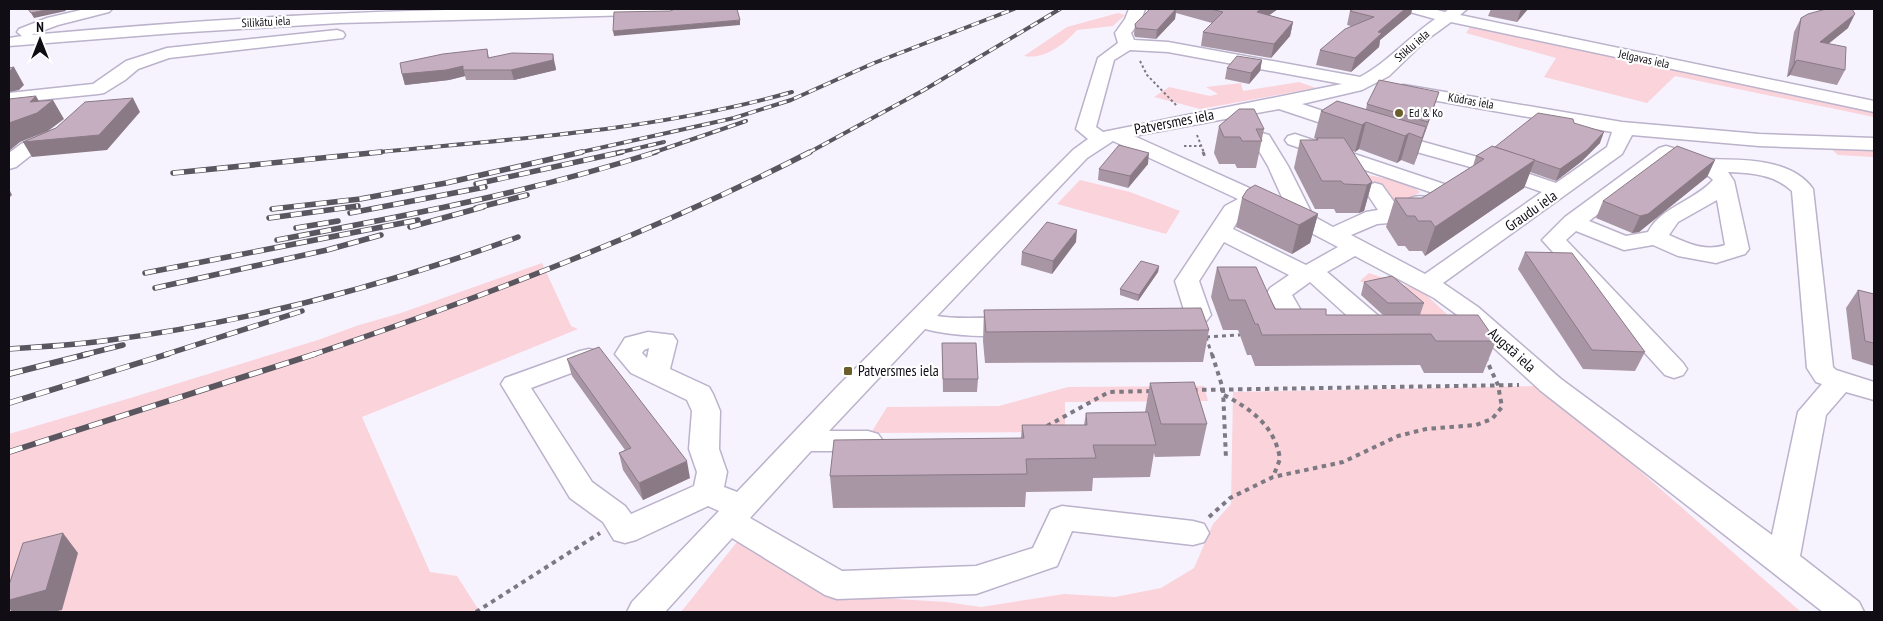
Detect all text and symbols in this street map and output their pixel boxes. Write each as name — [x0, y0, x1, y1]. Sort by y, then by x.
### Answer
street label: Silikātu iela — [241, 13, 291, 30]
north arrow — [15, 15, 65, 65]
text: N — [36, 18, 44, 36]
street label: Stiklu iela — [1391, 26, 1432, 65]
street label: Jelgavas iela — [1616, 46, 1671, 71]
street label: Kūdras iela — [1447, 89, 1495, 112]
street label: Patversmes iela — [1132, 104, 1215, 139]
place label: Ed & Ko — [1409, 105, 1443, 120]
marker: Ed & Ko — [1393, 107, 1405, 119]
street label: Graudu iela — [1501, 186, 1560, 235]
street label: Augstā iela — [1485, 323, 1540, 376]
place label: Patversmes iela — [858, 361, 939, 380]
marker: Patversmes iela — [842, 365, 854, 377]

